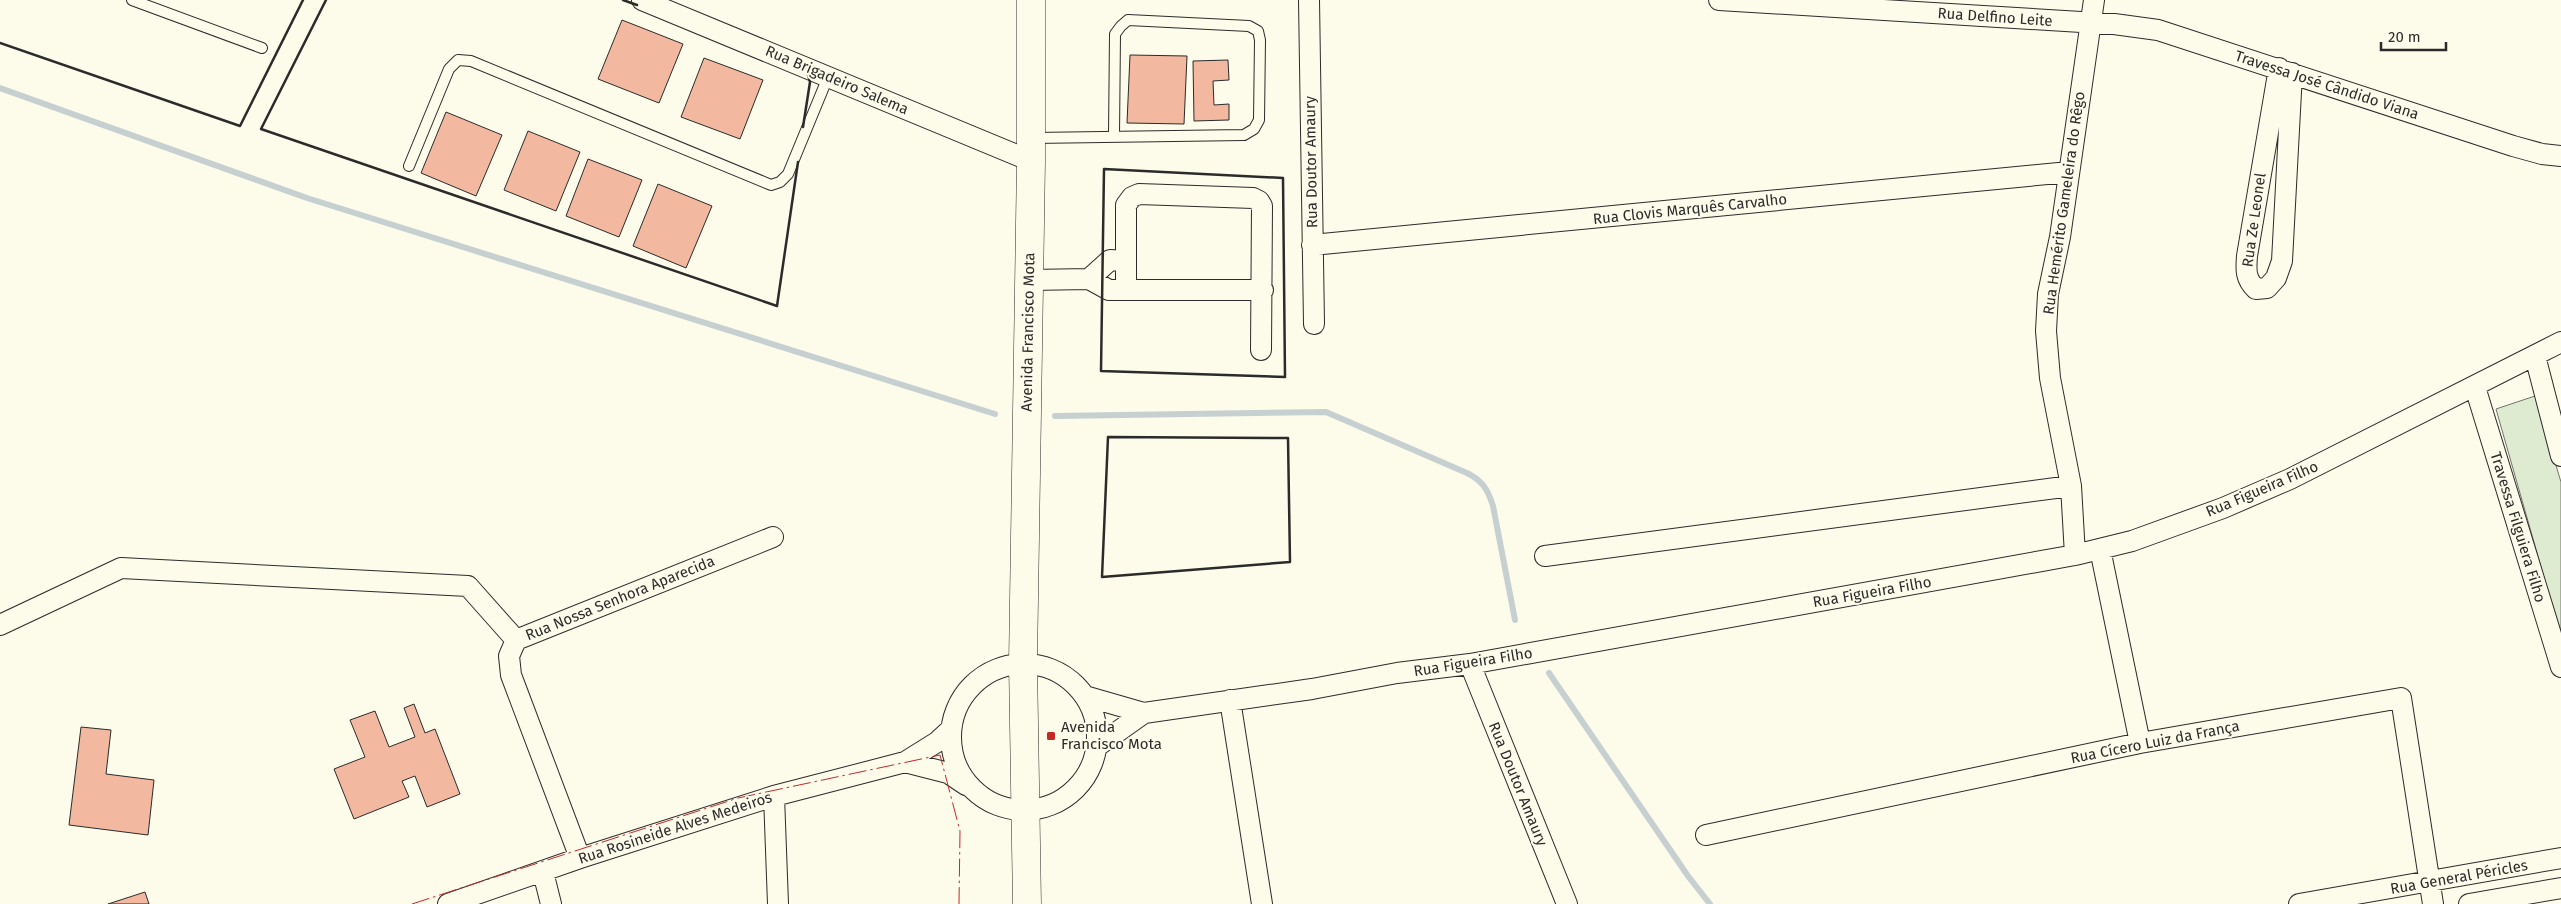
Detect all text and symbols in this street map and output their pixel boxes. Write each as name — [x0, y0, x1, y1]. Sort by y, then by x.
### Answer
street label: Rua Delfino Leite — [1937, 4, 2053, 30]
scale bar — [2381, 20, 2446, 52]
text: 20 m — [2388, 28, 2421, 46]
street label: Rua Brigadeiro Salema — [763, 42, 911, 118]
street label: Travessa José Cândido Viana — [2233, 47, 2421, 123]
street label: Rua Hemérito Gameleira do Rêgo — [2039, 90, 2089, 316]
street label: Rua Doutor Amaury — [1301, 95, 1321, 228]
street label: Rua Ze Leonel — [2238, 171, 2270, 268]
street label: Rua Clovis Marquês Carvalho — [1592, 190, 1788, 228]
street label: Avenida Francisco Mota — [1018, 252, 1038, 412]
street label: Travessa Filguiera Filho — [2487, 450, 2549, 604]
street label: Rua Figueira Filho — [2203, 457, 2321, 521]
street label: Rua Nossa Senhora Aparecida — [523, 552, 717, 644]
street label: Rua Figueira Filho — [1811, 573, 1933, 611]
street label: Rua Figueira Filho — [1412, 644, 1534, 680]
street label: Rua Cícero Luiz da França — [2069, 717, 2241, 767]
place label: Avenida Francisco Mota — [1061, 718, 1162, 753]
street label: Rua Doutor Amaury — [1485, 719, 1551, 849]
marker: Avenida Francisco Mota — [1045, 730, 1057, 742]
street label: Rua Rosineide Alves Medeiros — [576, 788, 774, 868]
street label: Rua General Péricles — [2389, 856, 2529, 898]

